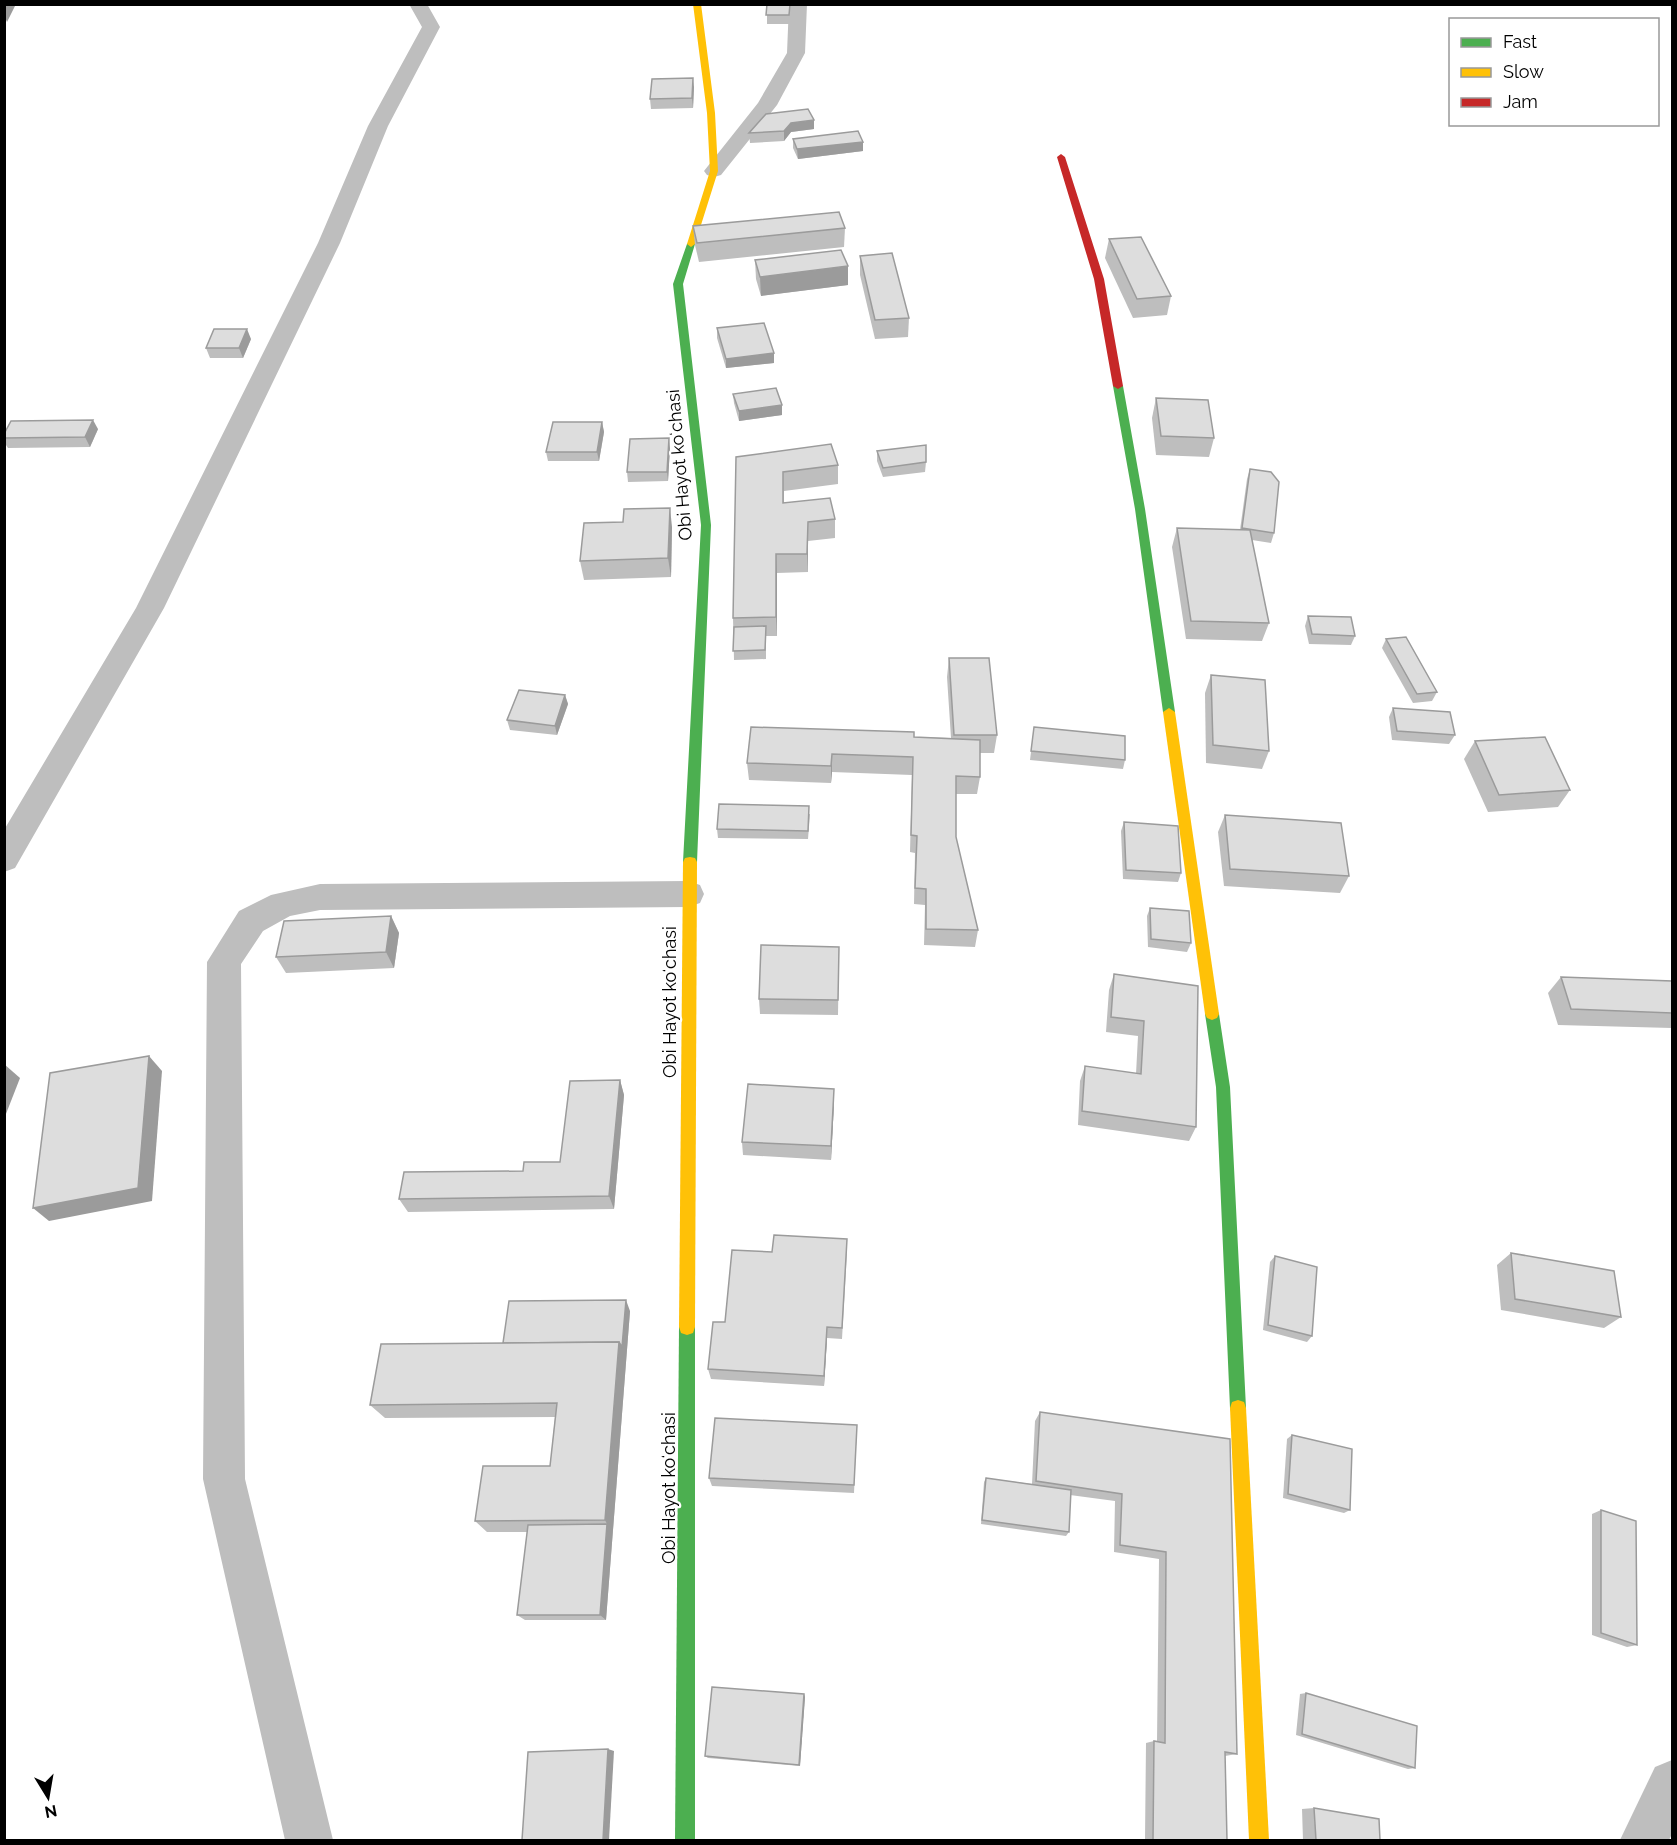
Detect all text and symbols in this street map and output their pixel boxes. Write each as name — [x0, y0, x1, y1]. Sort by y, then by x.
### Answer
legend — [1449, 18, 1659, 126]
text: Fast — [1503, 31, 1537, 52]
text: Slow — [1503, 61, 1544, 82]
text: Jam — [1503, 91, 1538, 112]
street label: Obi Hayot koʻchasi — [662, 388, 696, 542]
street label: Obi Hayot koʻchasi — [659, 926, 680, 1078]
street label: Obi Hayot koʻchasi — [658, 1412, 679, 1564]
north arrow — [18, 1767, 78, 1827]
text: N — [43, 1801, 59, 1822]

